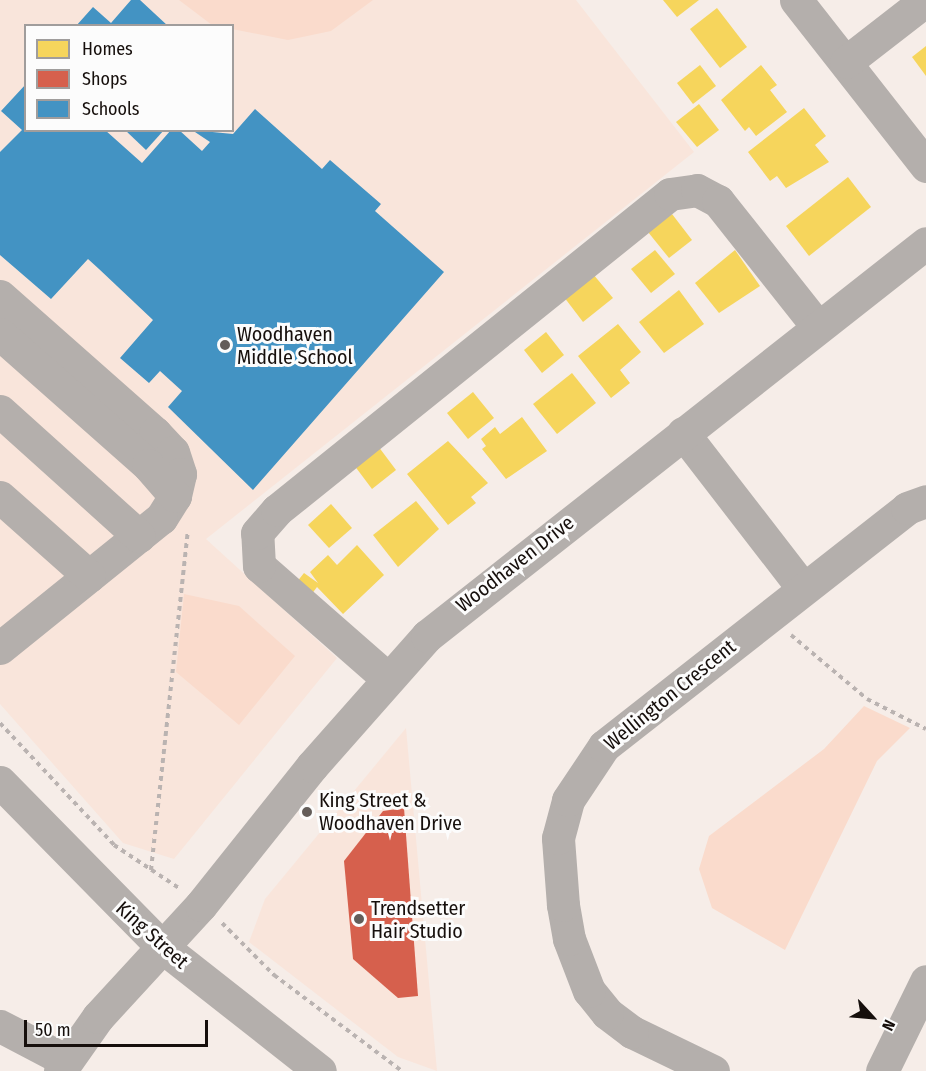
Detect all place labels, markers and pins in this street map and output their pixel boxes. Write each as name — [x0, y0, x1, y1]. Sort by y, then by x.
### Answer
place label: Woodhaven Middle School — [237, 322, 353, 369]
marker: Woodhaven Middle School — [218, 338, 232, 352]
place label: King Street & Woodhaven Drive — [319, 789, 462, 836]
marker: King Street & Woodhaven Drive — [300, 805, 314, 819]
place label: Trendsetter Hair Studio — [371, 896, 465, 943]
marker: Trendsetter Hair Studio — [352, 912, 366, 926]

